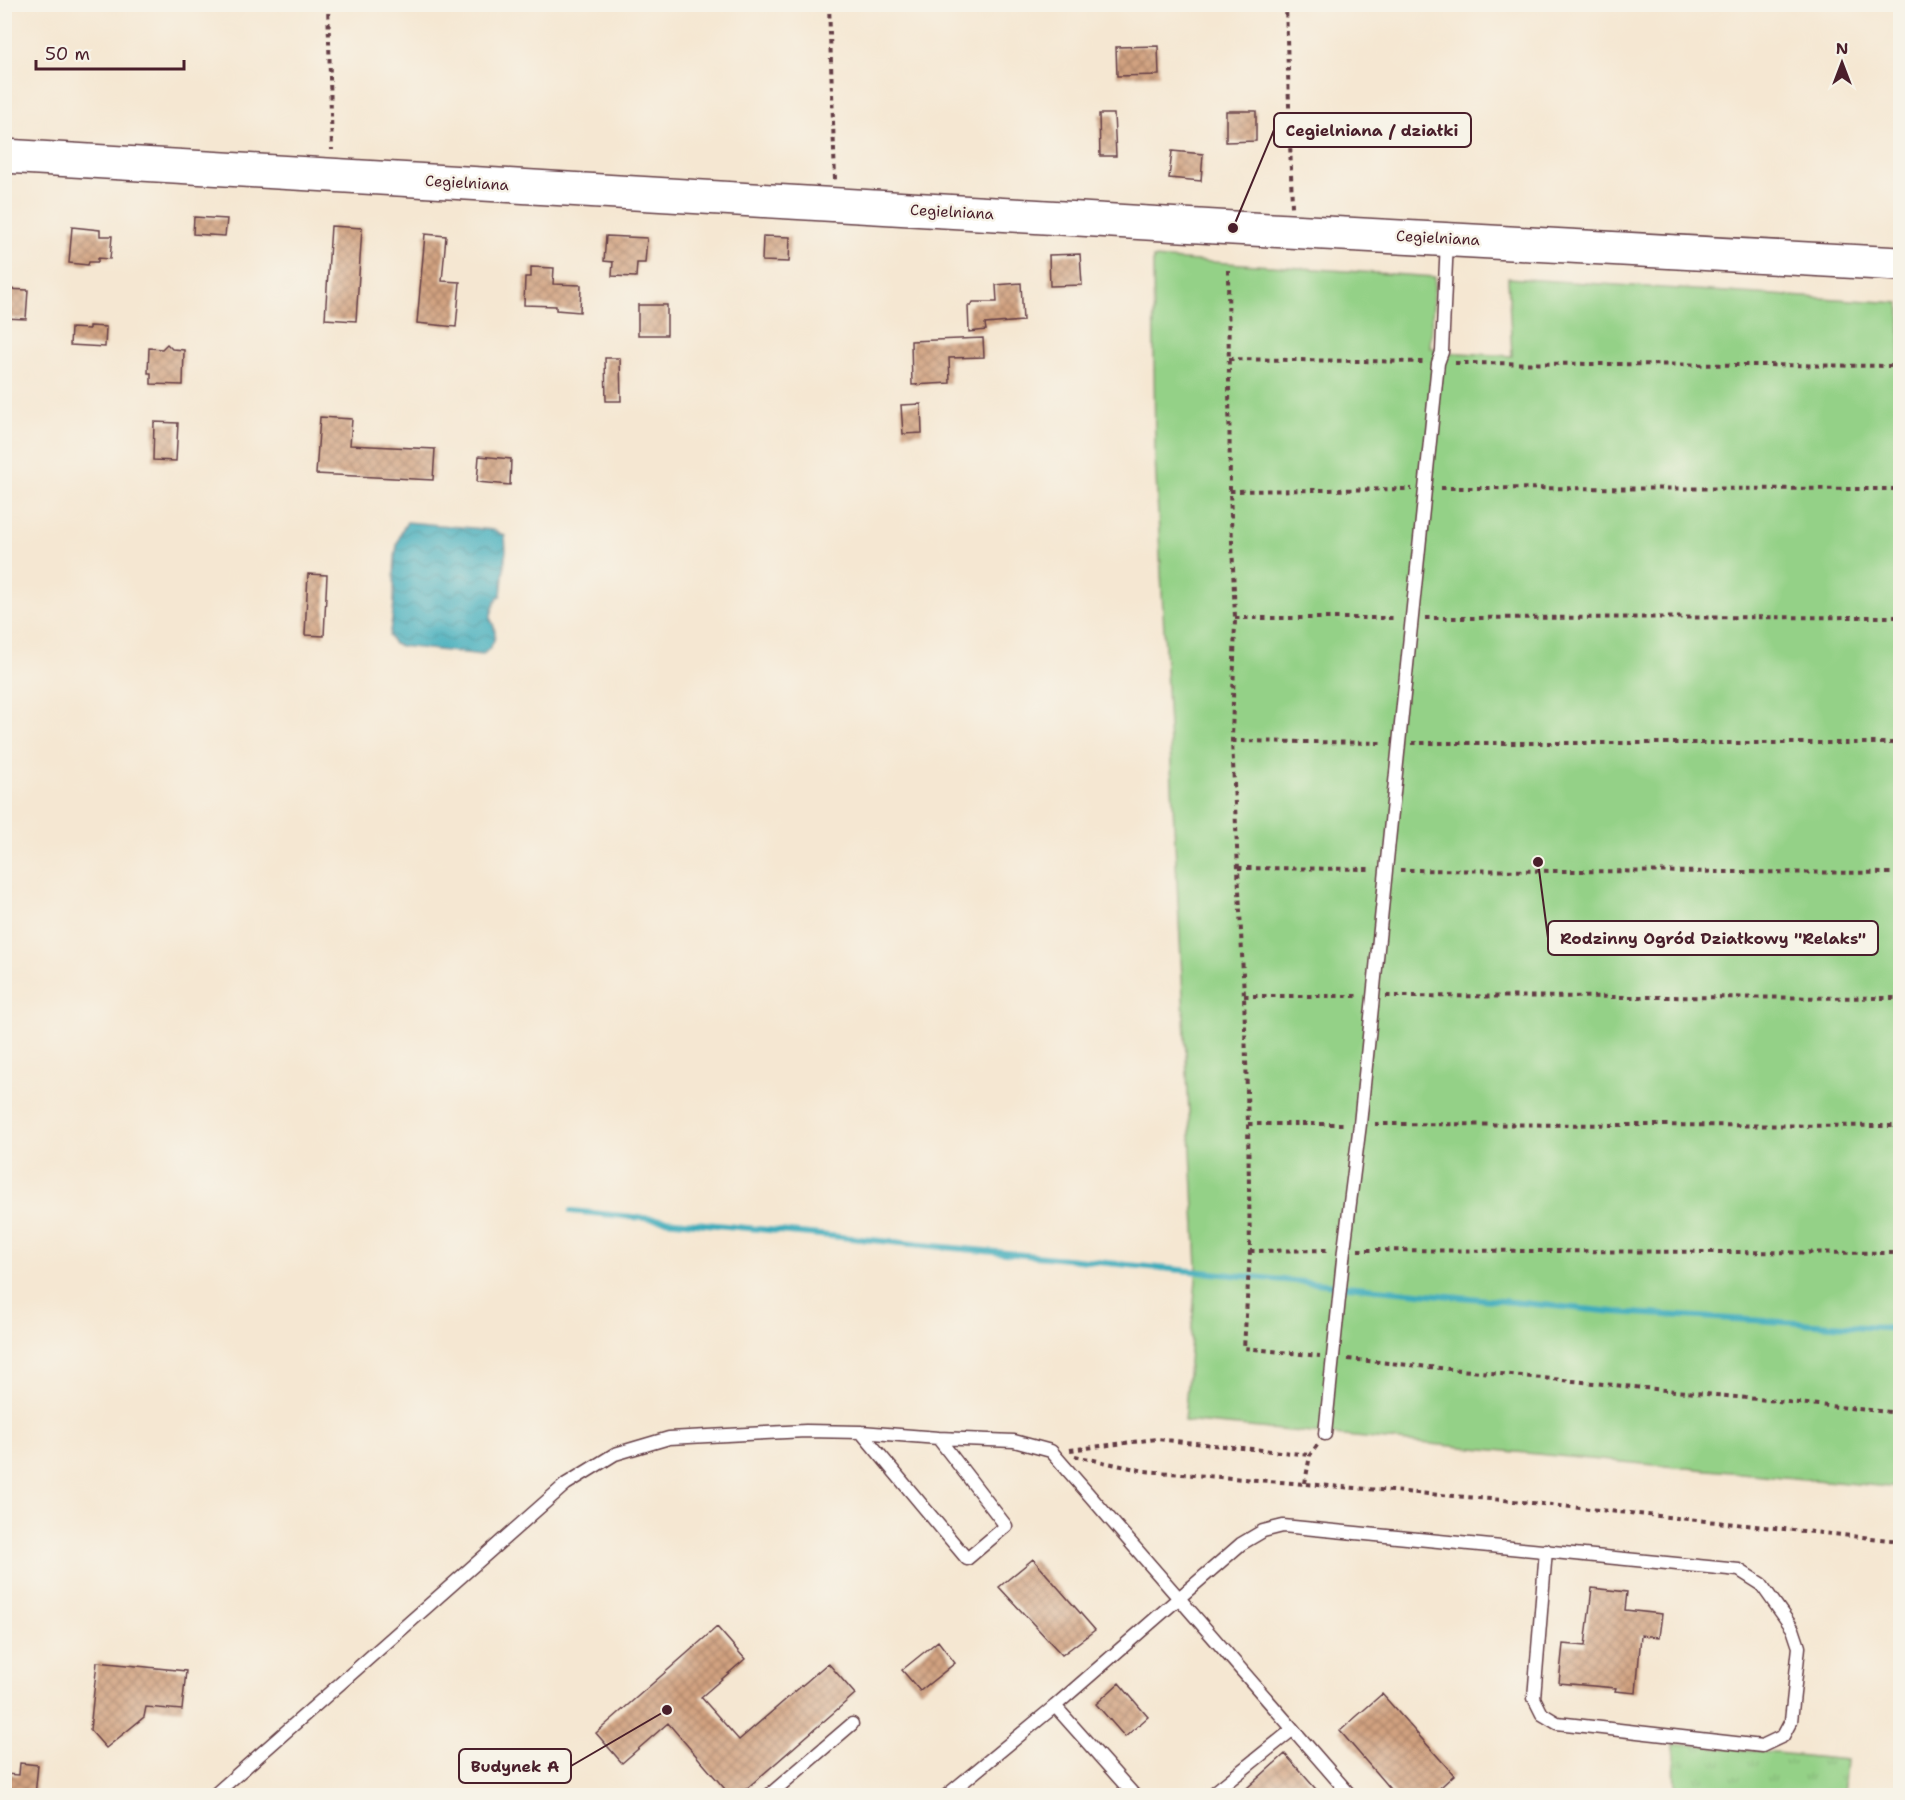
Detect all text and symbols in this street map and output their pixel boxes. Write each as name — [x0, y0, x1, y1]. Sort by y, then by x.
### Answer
scale bar — [36, 33, 184, 71]
north arrow — [1812, 33, 1872, 93]
text: N — [1836, 38, 1848, 59]
text: 50 m — [45, 42, 90, 66]
callout: Cegielniana / działki — [1274, 113, 1471, 147]
text: Cegielniana / działki — [1286, 120, 1459, 141]
street label: Cegielniana — [425, 171, 510, 195]
street label: Cegielniana — [910, 200, 995, 224]
street label: Cegielniana — [1396, 226, 1481, 250]
callout: Rodzinny Ogród Działkowy "Relaks" — [1548, 921, 1878, 955]
text: Rodzinny Ogród Działkowy "Relaks" — [1560, 928, 1866, 949]
callout: Budynek A — [459, 1749, 571, 1783]
text: Budynek A — [471, 1756, 559, 1777]

